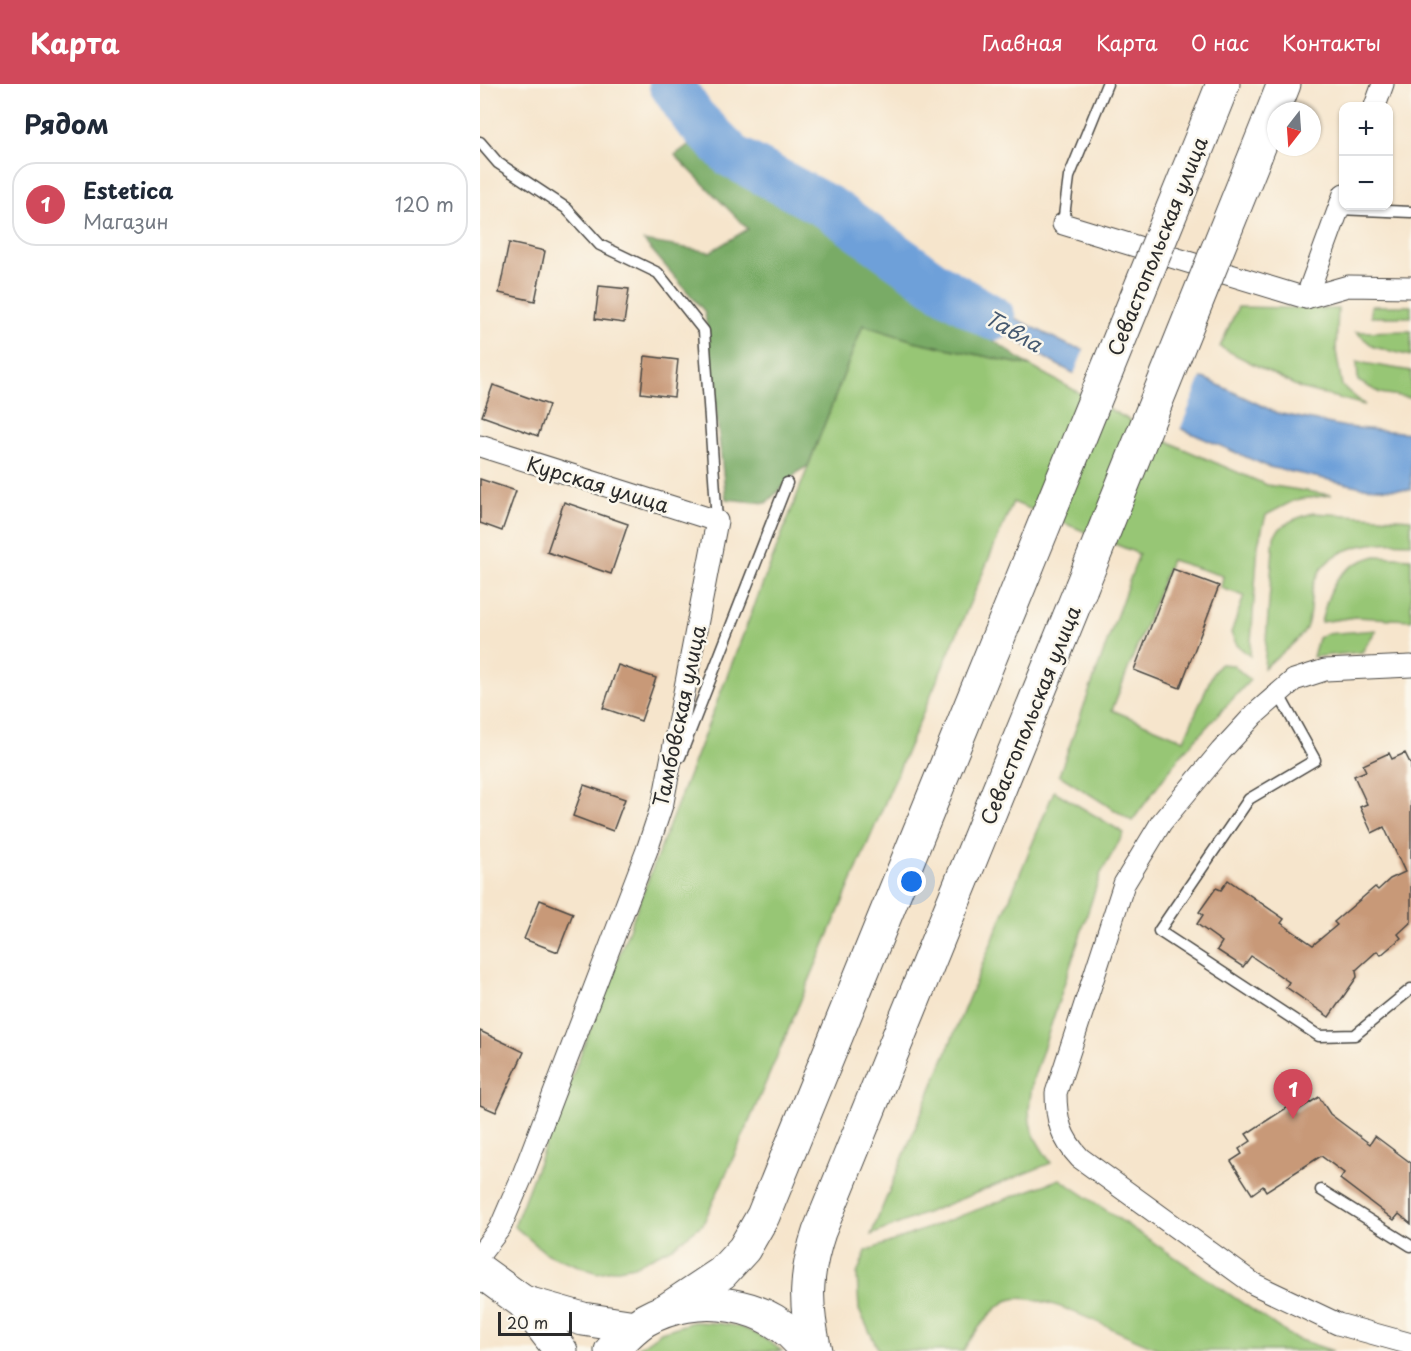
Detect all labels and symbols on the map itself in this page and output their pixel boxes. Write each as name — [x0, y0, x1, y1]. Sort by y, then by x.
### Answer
north arrow — [1267, 102, 1321, 156]
street label: Севастопольская улица — [1099, 132, 1215, 360]
water label: Тавла — [980, 301, 1049, 360]
street label: Курская улица — [523, 448, 673, 520]
street label: Севастопольская улица — [972, 601, 1088, 829]
street label: Тамбовская улица — [645, 622, 713, 810]
your location — [897, 867, 926, 896]
pin: 1 — [1274, 1070, 1312, 1119]
scale bar — [498, 1309, 572, 1336]

